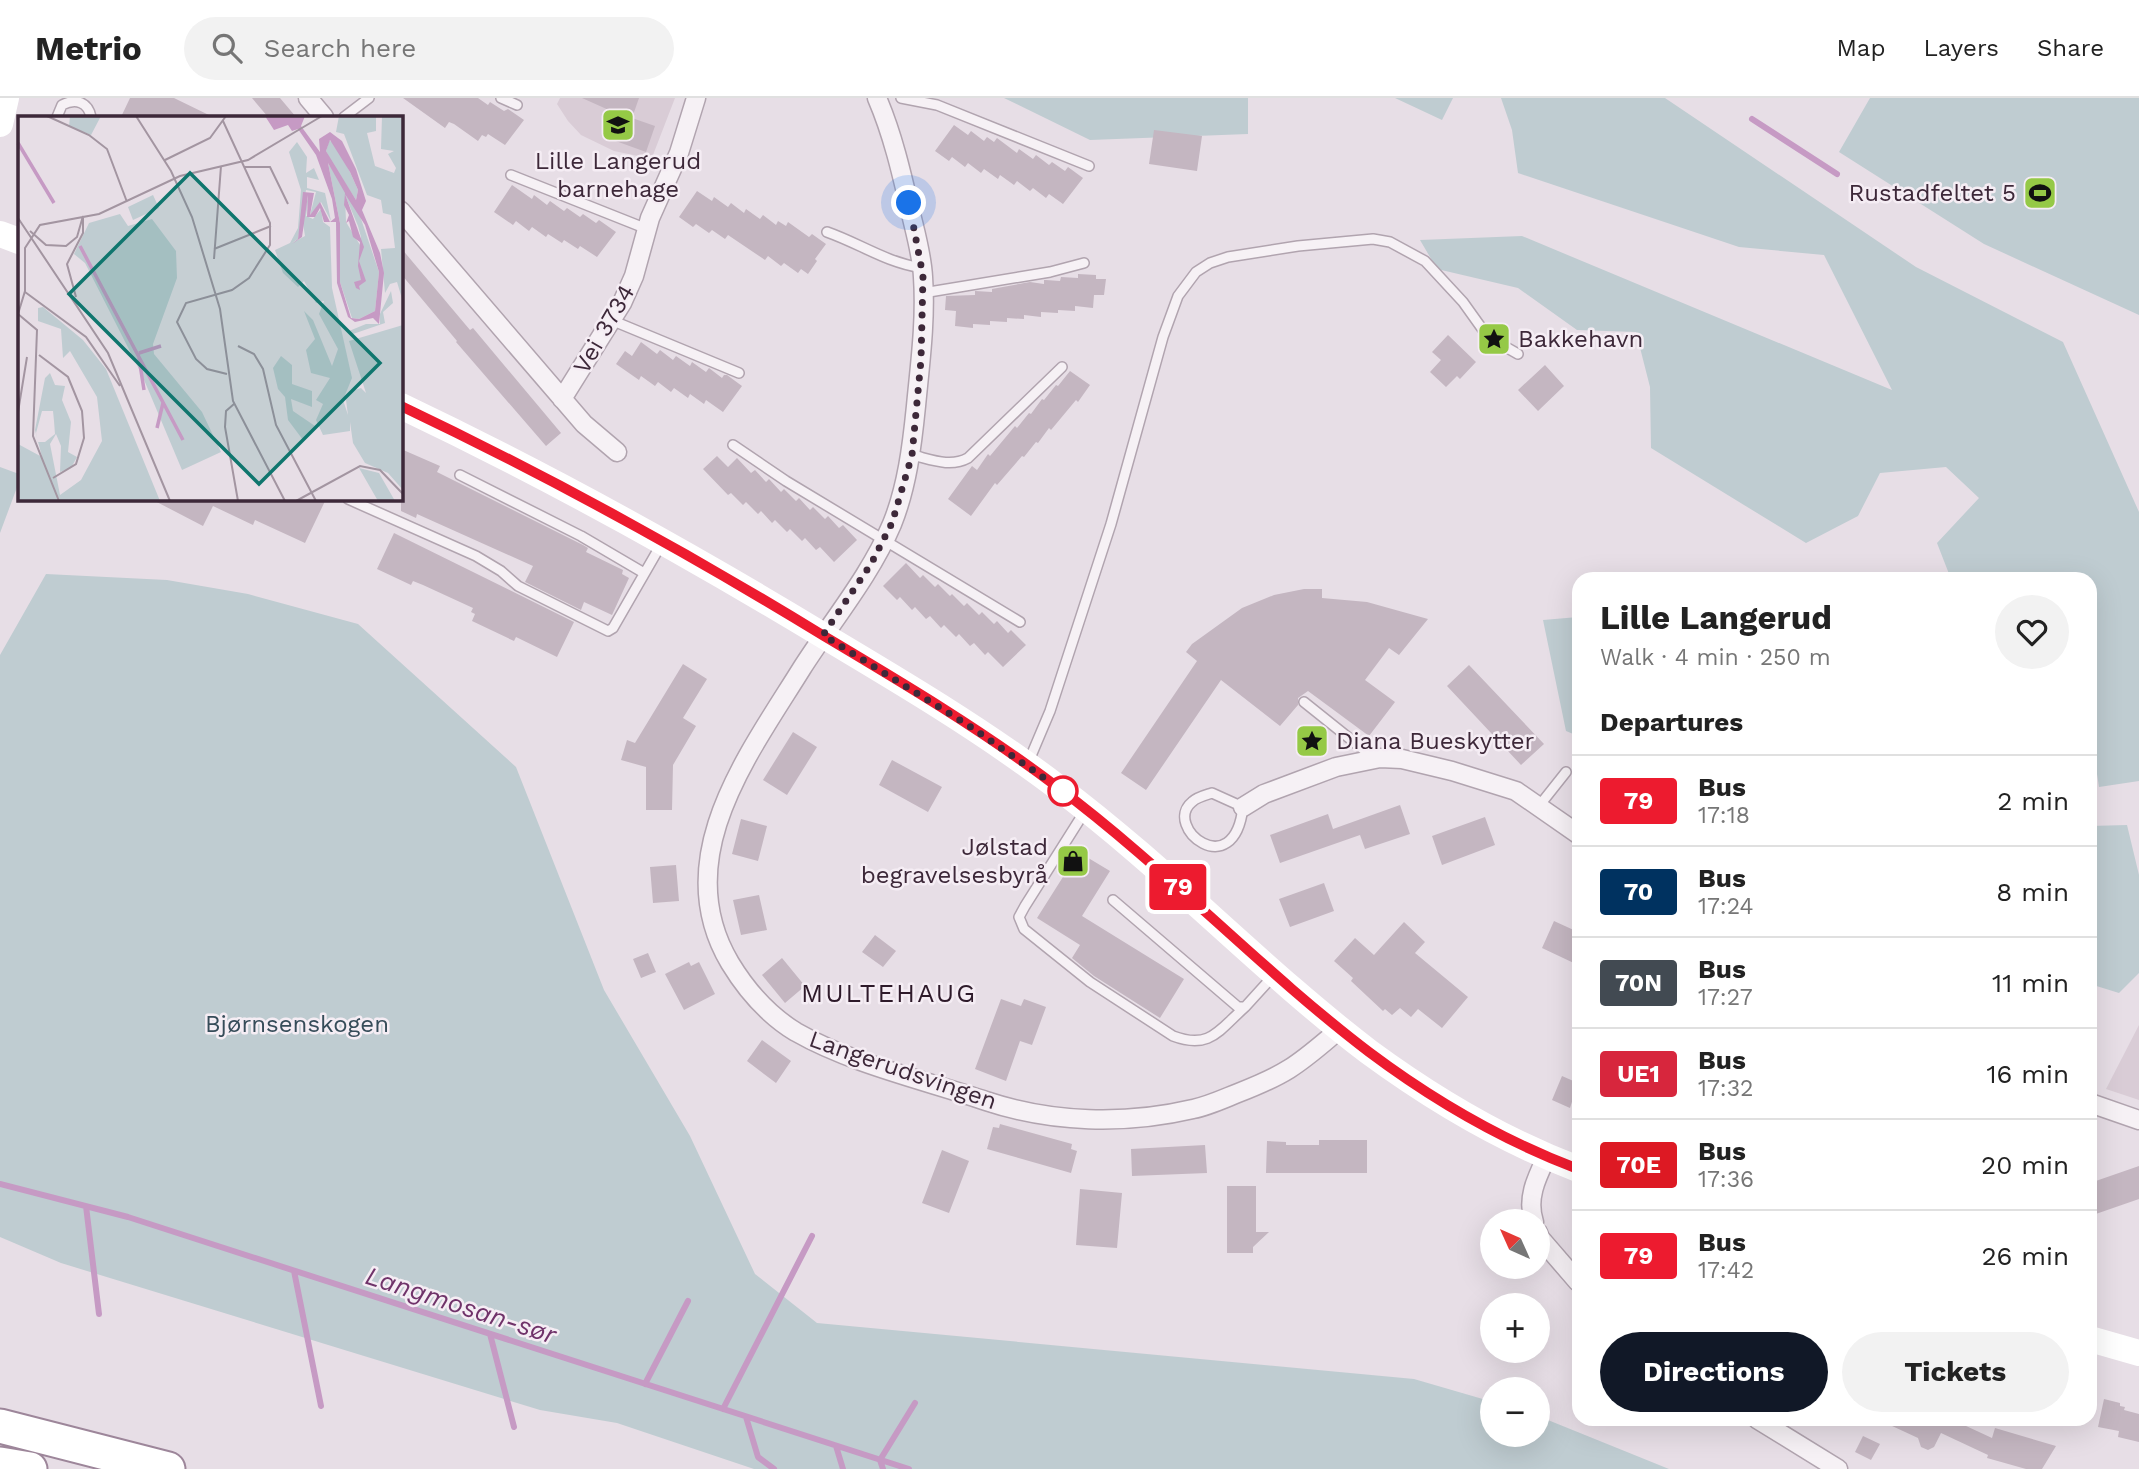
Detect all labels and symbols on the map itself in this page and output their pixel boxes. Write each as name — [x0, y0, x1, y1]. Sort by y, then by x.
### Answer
school or university icon: Lille Langerud barnehage — [599, 106, 637, 144]
inset map — [18, 116, 402, 500]
place label: Lille Langerud barnehage — [535, 147, 701, 203]
sports icon: Rustadfeltet 5 — [2021, 174, 2059, 212]
place label: Rustadfeltet 5 — [1849, 179, 2016, 207]
your location — [891, 185, 926, 220]
street label: Vei 3734 — [567, 280, 641, 378]
place icon: Bakkehavn — [1475, 320, 1513, 358]
place label: Bakkehavn — [1518, 325, 1643, 353]
place icon: Diana Bueskytter — [1293, 722, 1331, 760]
place label: Diana Bueskytter — [1336, 727, 1535, 755]
unlabelled marker — [1048, 776, 1078, 806]
place label: Jølstad begravelsesbyrå — [861, 833, 1048, 889]
shop icon: Jølstad begravelsesbyrå — [1054, 842, 1092, 880]
line badge: 79 — [1146, 864, 1210, 910]
district label: MULTEHAUG — [801, 978, 977, 1008]
park label: Bjørnsenskogen — [205, 1010, 389, 1038]
street label: Langerudsvingen — [806, 1025, 1000, 1115]
north arrow — [1480, 1209, 1550, 1279]
water label: Langmosan-sør — [362, 1260, 561, 1350]

